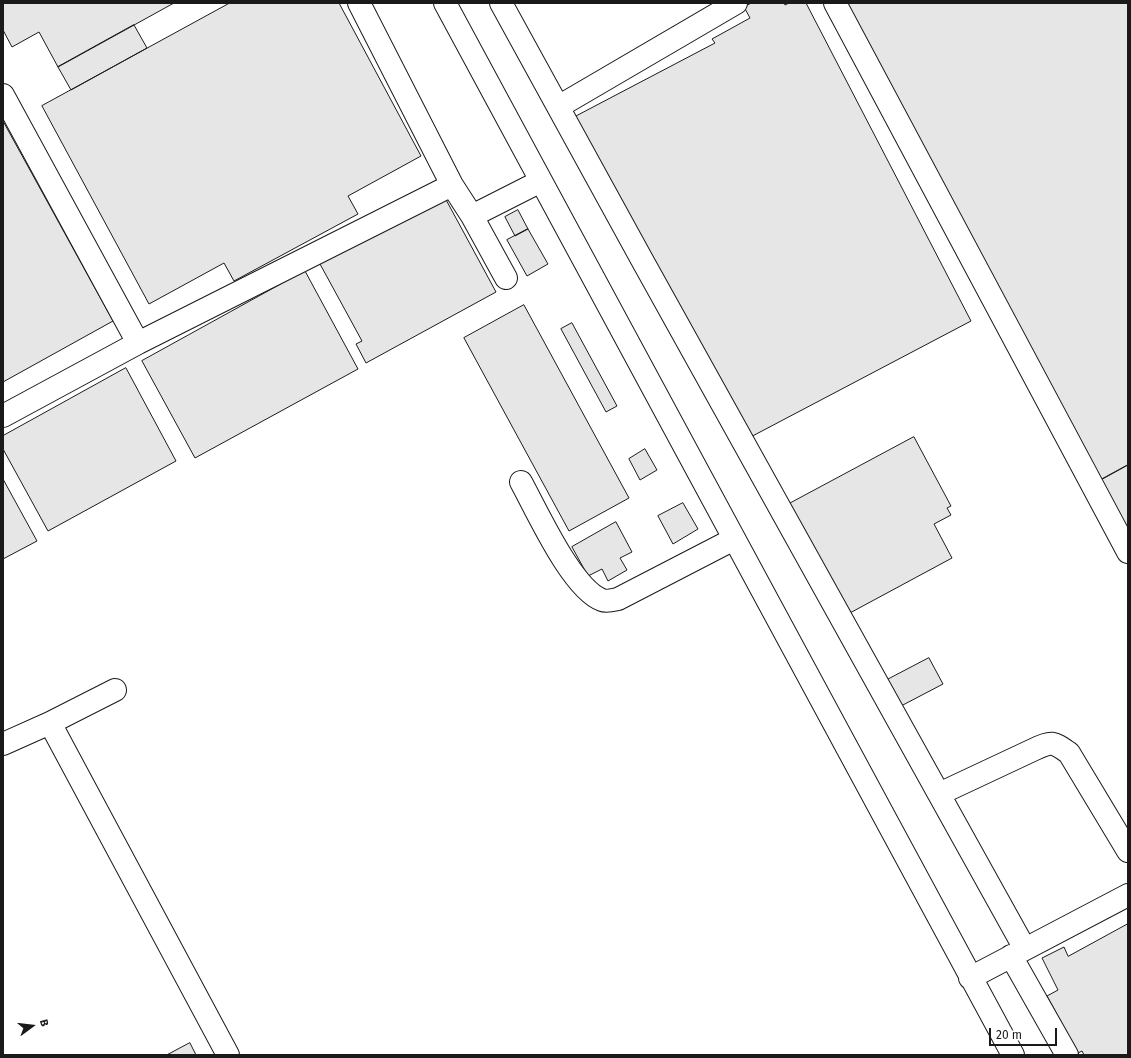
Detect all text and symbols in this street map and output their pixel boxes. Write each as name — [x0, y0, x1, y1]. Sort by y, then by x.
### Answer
north arrow — [12, 1006, 52, 1046]
text: B — [37, 1018, 51, 1028]
scale bar — [991, 1020, 1059, 1046]
text: 20 m — [996, 1028, 1022, 1042]

